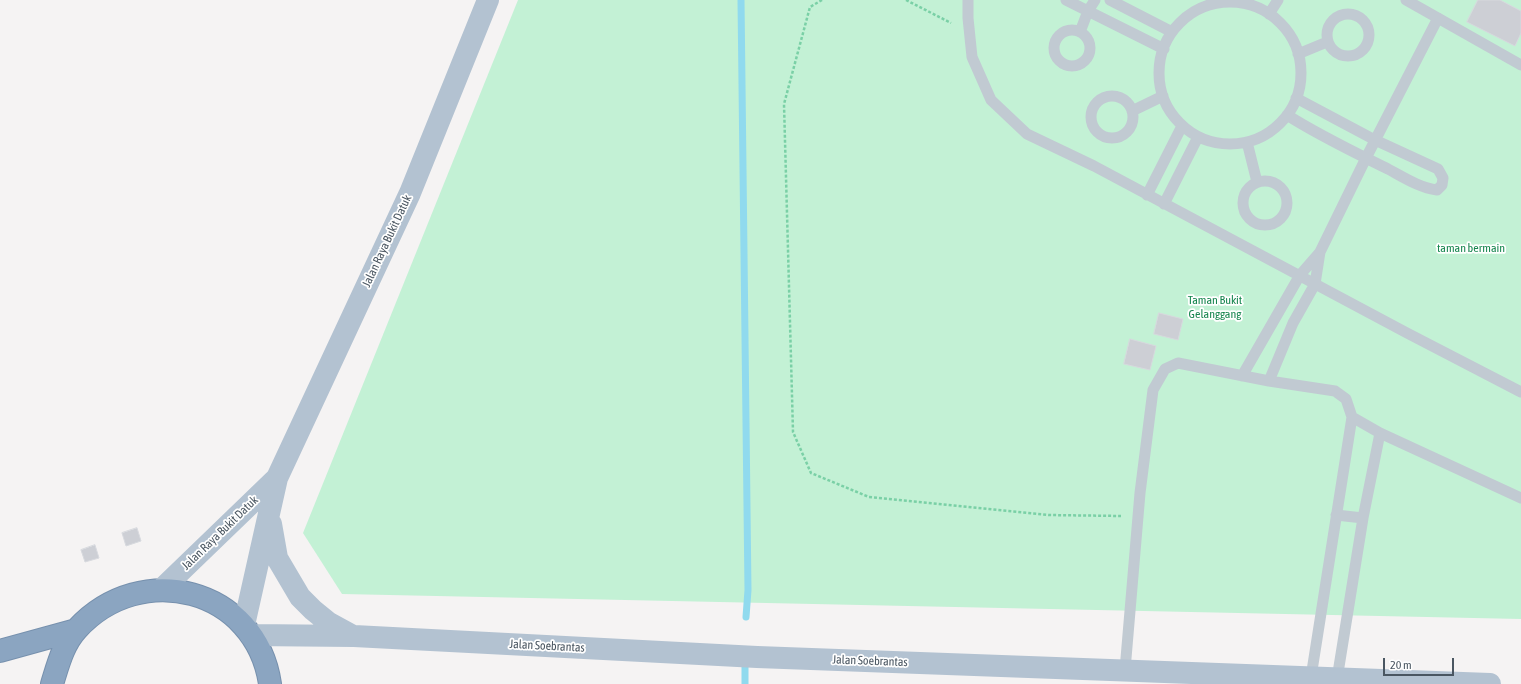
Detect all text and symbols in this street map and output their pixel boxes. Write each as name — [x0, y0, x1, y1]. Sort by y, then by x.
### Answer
street label: Jalan Raya Bukit Datuk — [359, 192, 415, 290]
park label: taman bermain — [1437, 241, 1505, 255]
park label: Taman Bukit Gelanggang — [1188, 293, 1242, 321]
street label: Jalan Raya Bukit Datuk — [179, 493, 261, 573]
street label: Jalan Soebrantas — [509, 637, 585, 655]
scale bar — [1385, 650, 1456, 676]
street label: Jalan Soebrantas — [832, 652, 908, 670]
text: 20 m — [1390, 658, 1412, 672]

